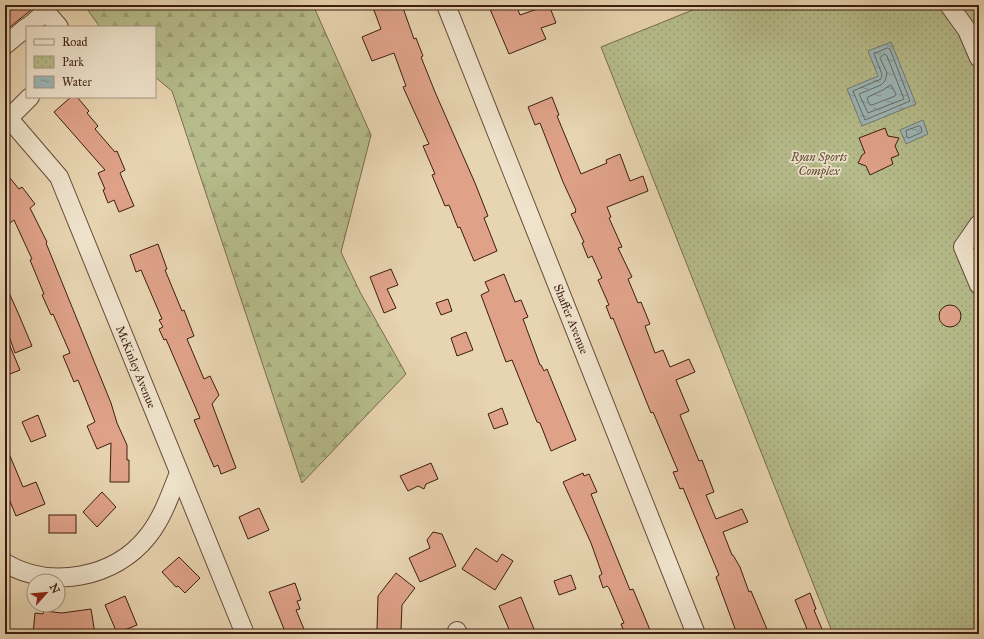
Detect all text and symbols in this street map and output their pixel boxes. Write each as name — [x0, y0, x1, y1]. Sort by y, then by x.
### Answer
legend — [26, 26, 156, 98]
text: Road — [62, 35, 88, 49]
text: Park — [62, 55, 84, 69]
text: Water — [62, 75, 92, 89]
park label: Ryan Sports Complex — [790, 150, 847, 179]
street label: Shaffer Avenue — [551, 282, 591, 356]
street label: McKinley Avenue — [113, 324, 159, 410]
north arrow — [26, 573, 66, 613]
text: N — [47, 582, 63, 596]

